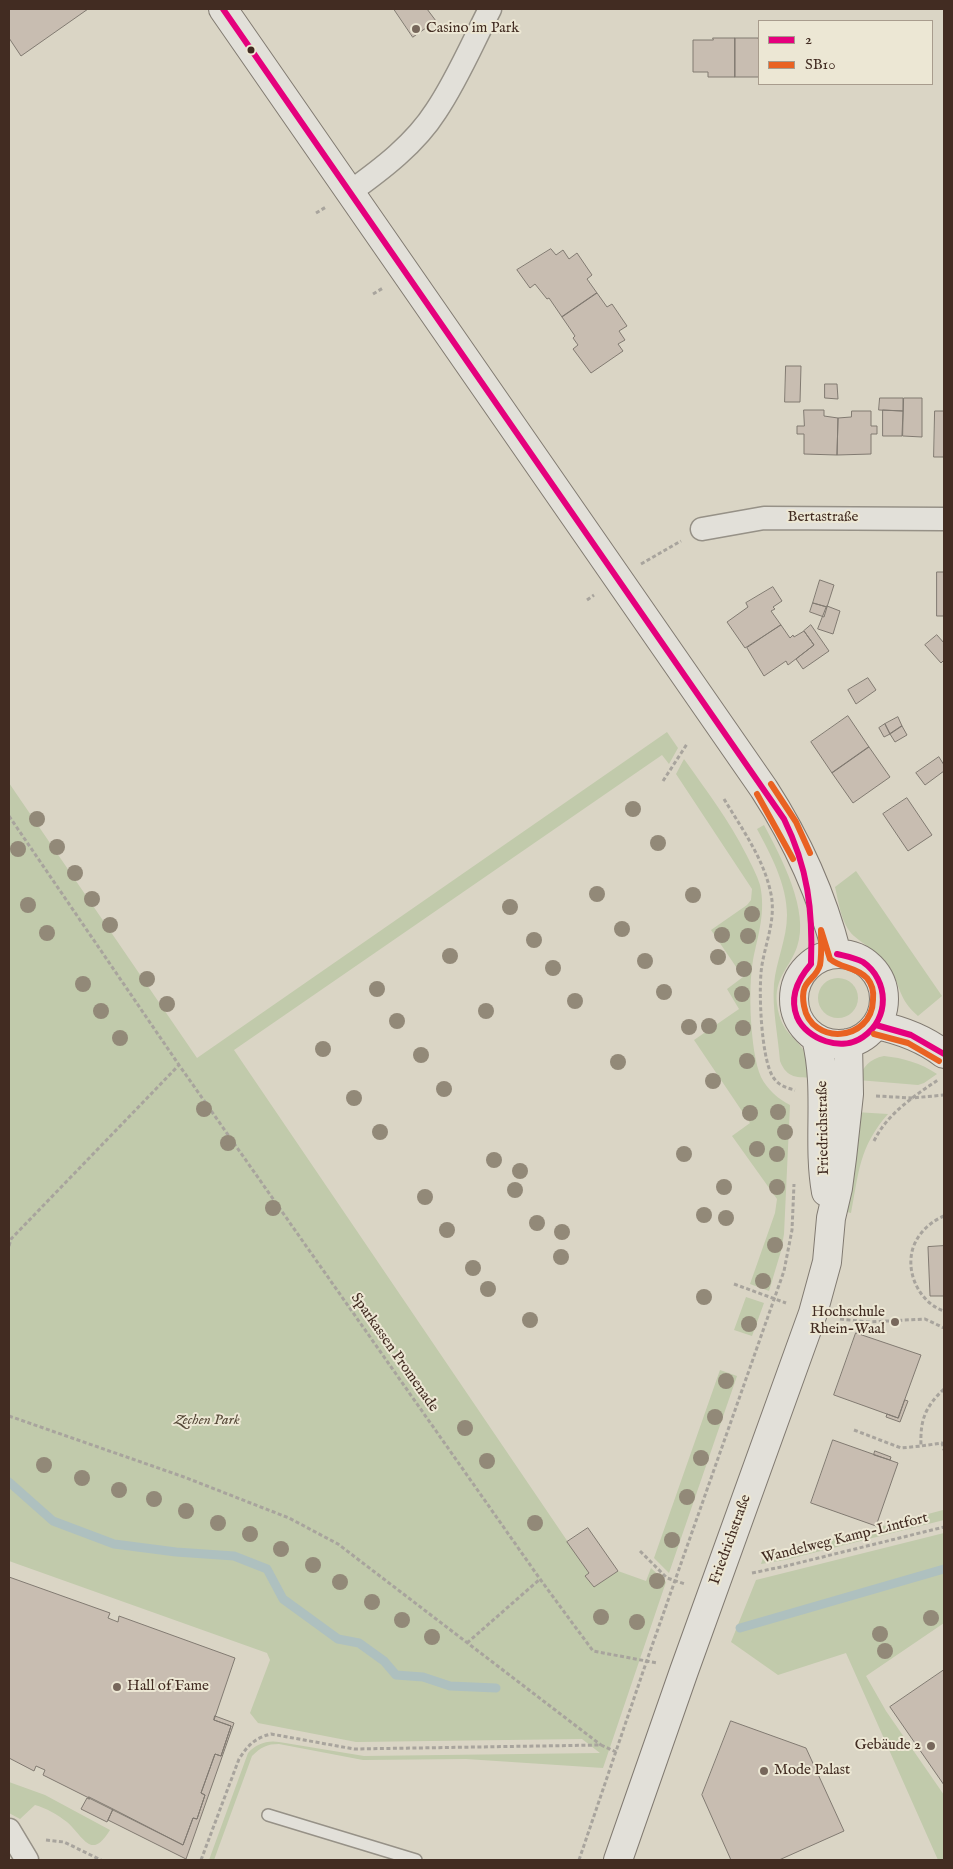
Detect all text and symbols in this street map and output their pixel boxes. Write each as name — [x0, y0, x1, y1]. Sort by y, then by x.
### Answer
place label: Casino im Park — [426, 20, 519, 38]
legend — [758, 20, 933, 85]
marker: Casino im Park — [410, 23, 422, 35]
text: 2 — [805, 30, 812, 49]
unlabelled marker — [246, 45, 256, 55]
text: SB10 — [805, 55, 836, 74]
street label: Bertastraße — [788, 509, 858, 527]
street label: Friedrichstraße — [814, 1081, 834, 1175]
street label: Sparkassen Promenade — [346, 1290, 442, 1416]
place label: Hochschule Rhein-Waal — [809, 1304, 885, 1339]
marker: Hochschule Rhein-Waal — [889, 1316, 901, 1328]
park label: Zechen Park — [174, 1412, 240, 1430]
street label: Friedrichstraße — [706, 1492, 756, 1588]
street label: Wandelweg Kamp-Lintfort — [760, 1510, 930, 1568]
place label: Hall of Fame — [127, 1678, 209, 1696]
marker: Hall of Fame — [111, 1681, 123, 1693]
place label: Gebäude 2 — [855, 1737, 921, 1755]
marker: Gebäude 2 — [925, 1740, 937, 1752]
place label: Mode Palast — [774, 1762, 850, 1780]
marker: Mode Palast — [758, 1765, 770, 1777]

